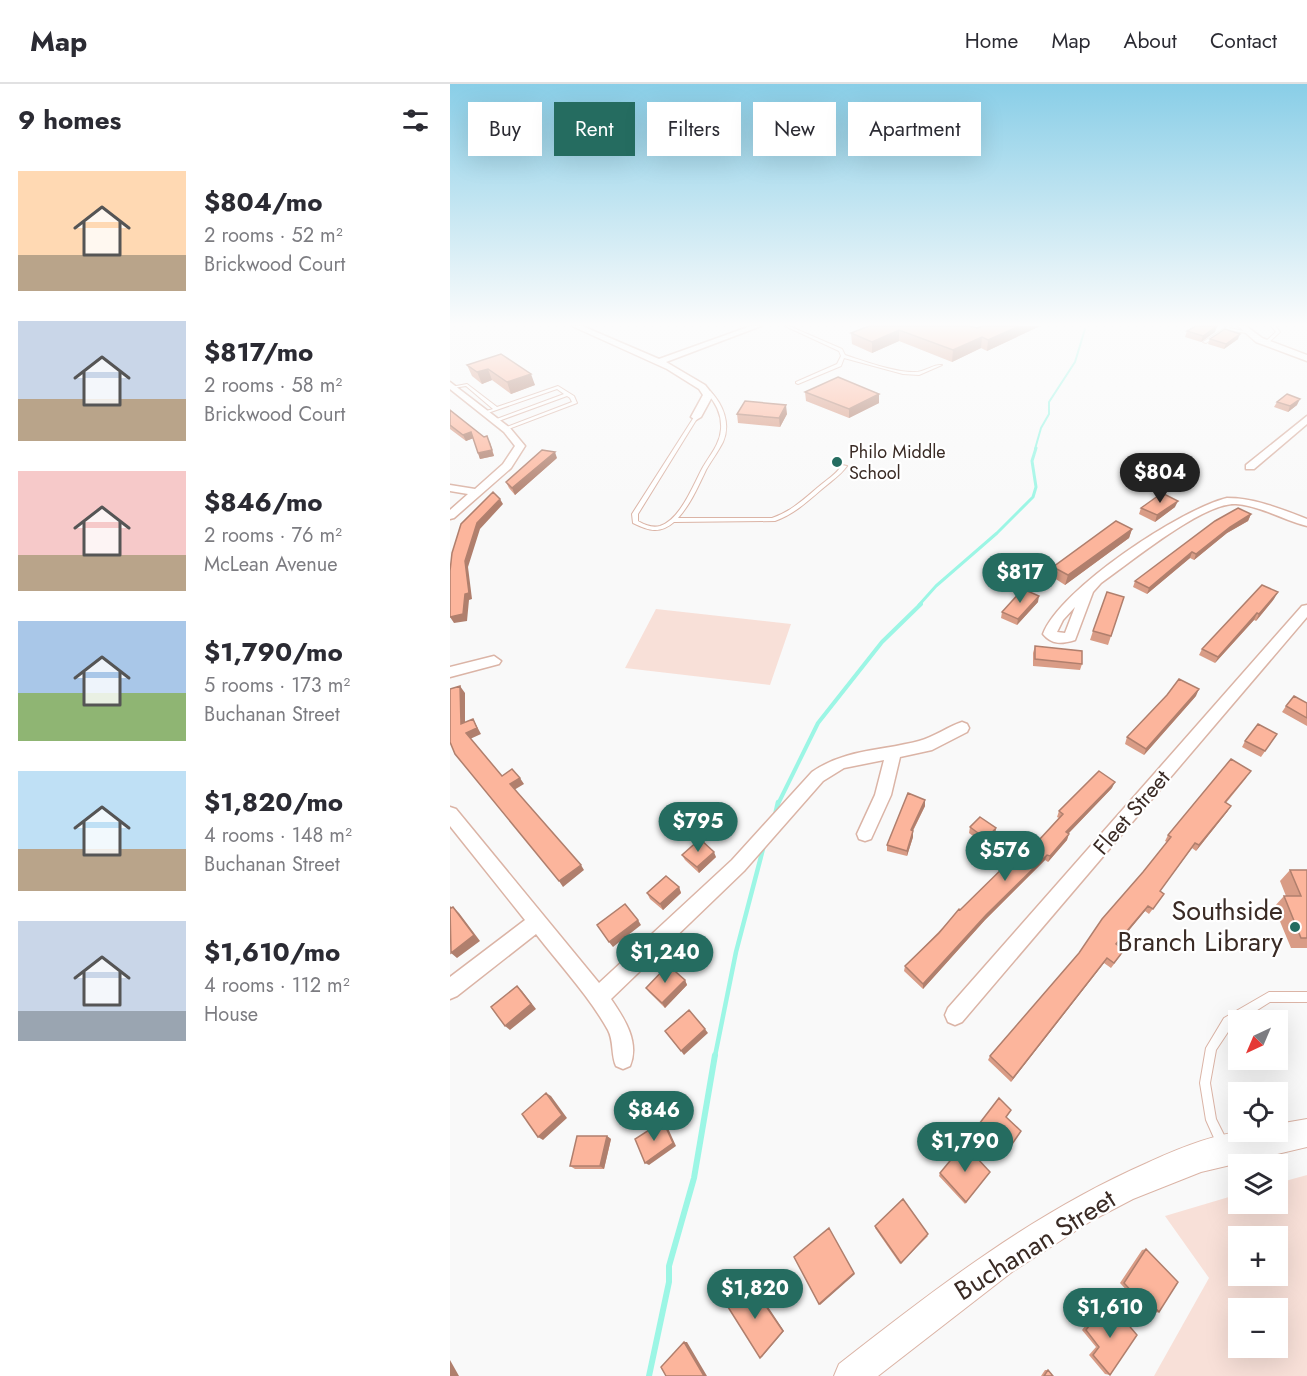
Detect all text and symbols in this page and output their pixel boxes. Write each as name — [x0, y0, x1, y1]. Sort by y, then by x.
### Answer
text: Map — [30, 21, 87, 62]
text: Home — [965, 26, 1018, 56]
text: Map — [1051, 26, 1091, 56]
text: About — [1124, 26, 1177, 56]
text: Contact — [1210, 26, 1277, 56]
text: 9 homes — [18, 101, 121, 139]
chip: Buy — [468, 102, 542, 156]
chip: Rent — [554, 102, 635, 156]
chip: Filters — [647, 102, 741, 156]
chip: New — [753, 102, 836, 156]
chip: Apartment — [848, 102, 981, 156]
icon: filters — [399, 104, 432, 137]
text: $804/mo — [204, 183, 322, 221]
icon: home — [66, 195, 138, 267]
text: 2 rooms · 52 m² — [204, 221, 343, 250]
text: Brickwood Court — [204, 250, 345, 279]
text: $817/mo — [204, 333, 313, 371]
icon: home — [66, 345, 138, 417]
text: 2 rooms · 58 m² — [204, 371, 342, 400]
text: Brickwood Court — [204, 400, 345, 429]
place label: Philo Middle School — [849, 439, 946, 486]
pin: $804 — [1124, 453, 1196, 504]
marker: Philo Middle School — [830, 455, 844, 469]
text: $804 — [1134, 458, 1186, 487]
text: $846/mo — [204, 483, 323, 521]
icon: home — [66, 495, 138, 567]
text: 2 rooms · 76 m² — [204, 521, 342, 550]
text: McLean Avenue — [204, 550, 337, 579]
pin: $817 — [984, 553, 1056, 604]
text: $817 — [996, 558, 1044, 587]
text: $1,790/mo — [204, 633, 343, 671]
icon: home — [66, 645, 138, 717]
text: 5 rooms · 173 m² — [204, 671, 350, 700]
text: Buchanan Street — [204, 700, 340, 729]
street label: Fleet Street — [1085, 762, 1177, 861]
text: $1,820/mo — [204, 783, 343, 821]
icon: home — [66, 795, 138, 867]
pin: $795 — [662, 802, 734, 853]
text: $795 — [673, 807, 723, 836]
text: 4 rooms · 148 m² — [204, 821, 352, 850]
pin: $576 — [969, 831, 1041, 882]
text: $576 — [980, 836, 1030, 865]
text: Buchanan Street — [204, 850, 340, 879]
place label: Southside Branch Library — [1118, 891, 1283, 961]
marker: Southside Branch Library — [1288, 920, 1302, 934]
text: $1,610/mo — [204, 933, 340, 971]
pin: $1,240 — [616, 933, 714, 984]
text: $1,240 — [630, 938, 700, 967]
icon: home — [66, 945, 138, 1017]
text: 4 rooms · 112 m² — [204, 971, 350, 1000]
text: House — [204, 1000, 258, 1029]
north arrow — [1228, 1010, 1288, 1070]
map controls — [1228, 1010, 1288, 1358]
button: locate — [1228, 1082, 1288, 1142]
pin: $846 — [618, 1091, 690, 1142]
text: $846 — [628, 1096, 680, 1125]
pin: $1,790 — [916, 1122, 1014, 1173]
text: $1,790 — [931, 1127, 999, 1156]
button: layers — [1228, 1154, 1288, 1214]
street label: Buchanan Street — [947, 1179, 1123, 1310]
button: + — [1228, 1226, 1288, 1286]
pin: $1,820 — [706, 1269, 804, 1320]
text: $1,820 — [721, 1274, 789, 1303]
pin: $1,610 — [1061, 1288, 1159, 1339]
text: $1,610 — [1077, 1293, 1143, 1322]
button: − — [1228, 1298, 1288, 1358]

